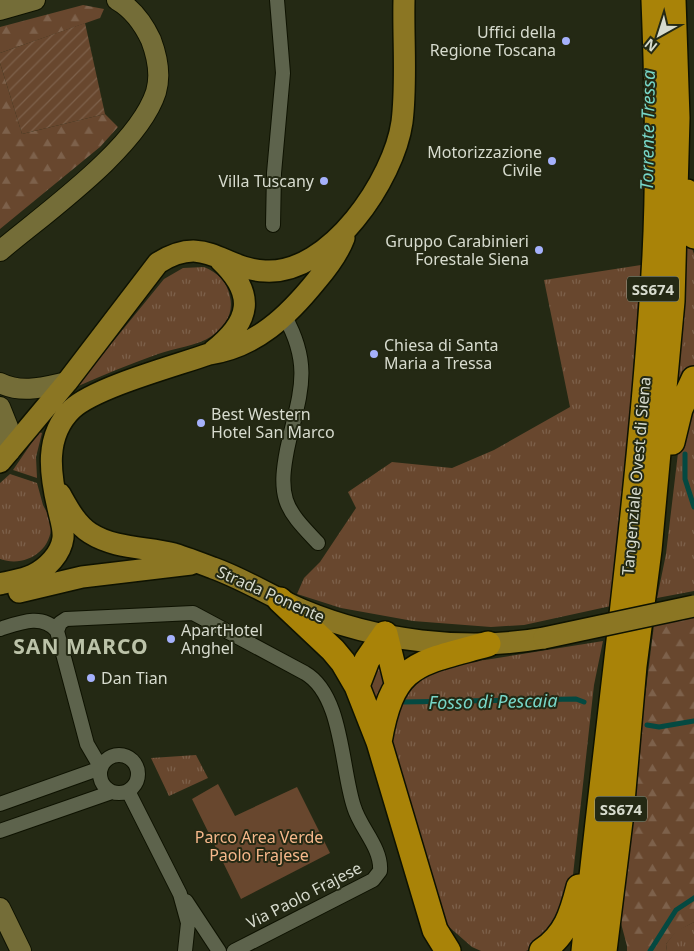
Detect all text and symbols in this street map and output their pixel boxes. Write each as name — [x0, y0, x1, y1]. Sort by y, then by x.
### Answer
north arrow — [634, 10, 684, 60]
place label: Uffici della Regione Toscana — [430, 21, 556, 61]
marker: Uffici della Regione Toscana — [560, 35, 572, 47]
text: N — [640, 35, 661, 56]
water label: Torrente Tressa — [634, 70, 660, 190]
place label: Motorizzazione Civile — [427, 141, 542, 181]
marker: Motorizzazione Civile — [546, 155, 558, 167]
place label: Villa Tuscany — [219, 170, 315, 192]
marker: Villa Tuscany — [318, 175, 330, 187]
place label: Gruppo Carabinieri Forestale Siena — [385, 230, 529, 270]
marker: Gruppo Carabinieri Forestale Siena — [533, 244, 545, 256]
road number: SS674 — [627, 276, 679, 302]
place label: Chiesa di Santa Maria a Tressa — [384, 334, 498, 374]
marker: Chiesa di Santa Maria a Tressa — [368, 348, 380, 360]
street label: Tangenziale Ovest di Siena — [616, 376, 656, 576]
place label: Best Western Hotel San Marco — [211, 403, 335, 443]
marker: Best Western Hotel San Marco — [195, 417, 207, 429]
street label: Strada Ponente — [214, 560, 328, 628]
place label: ApartHotel Anghel — [181, 619, 263, 659]
district label: SAN MARCO — [13, 632, 149, 660]
marker: ApartHotel Anghel — [165, 633, 177, 645]
place label: Dan Tian — [101, 667, 168, 689]
marker: Dan Tian — [85, 672, 97, 684]
water label: Fosso di Pescaia — [428, 688, 558, 714]
road number: SS674 — [595, 796, 647, 822]
park label: Parco Area Verde Paolo Frajese — [195, 826, 323, 866]
street label: Via Paolo Frajese — [243, 856, 365, 934]

